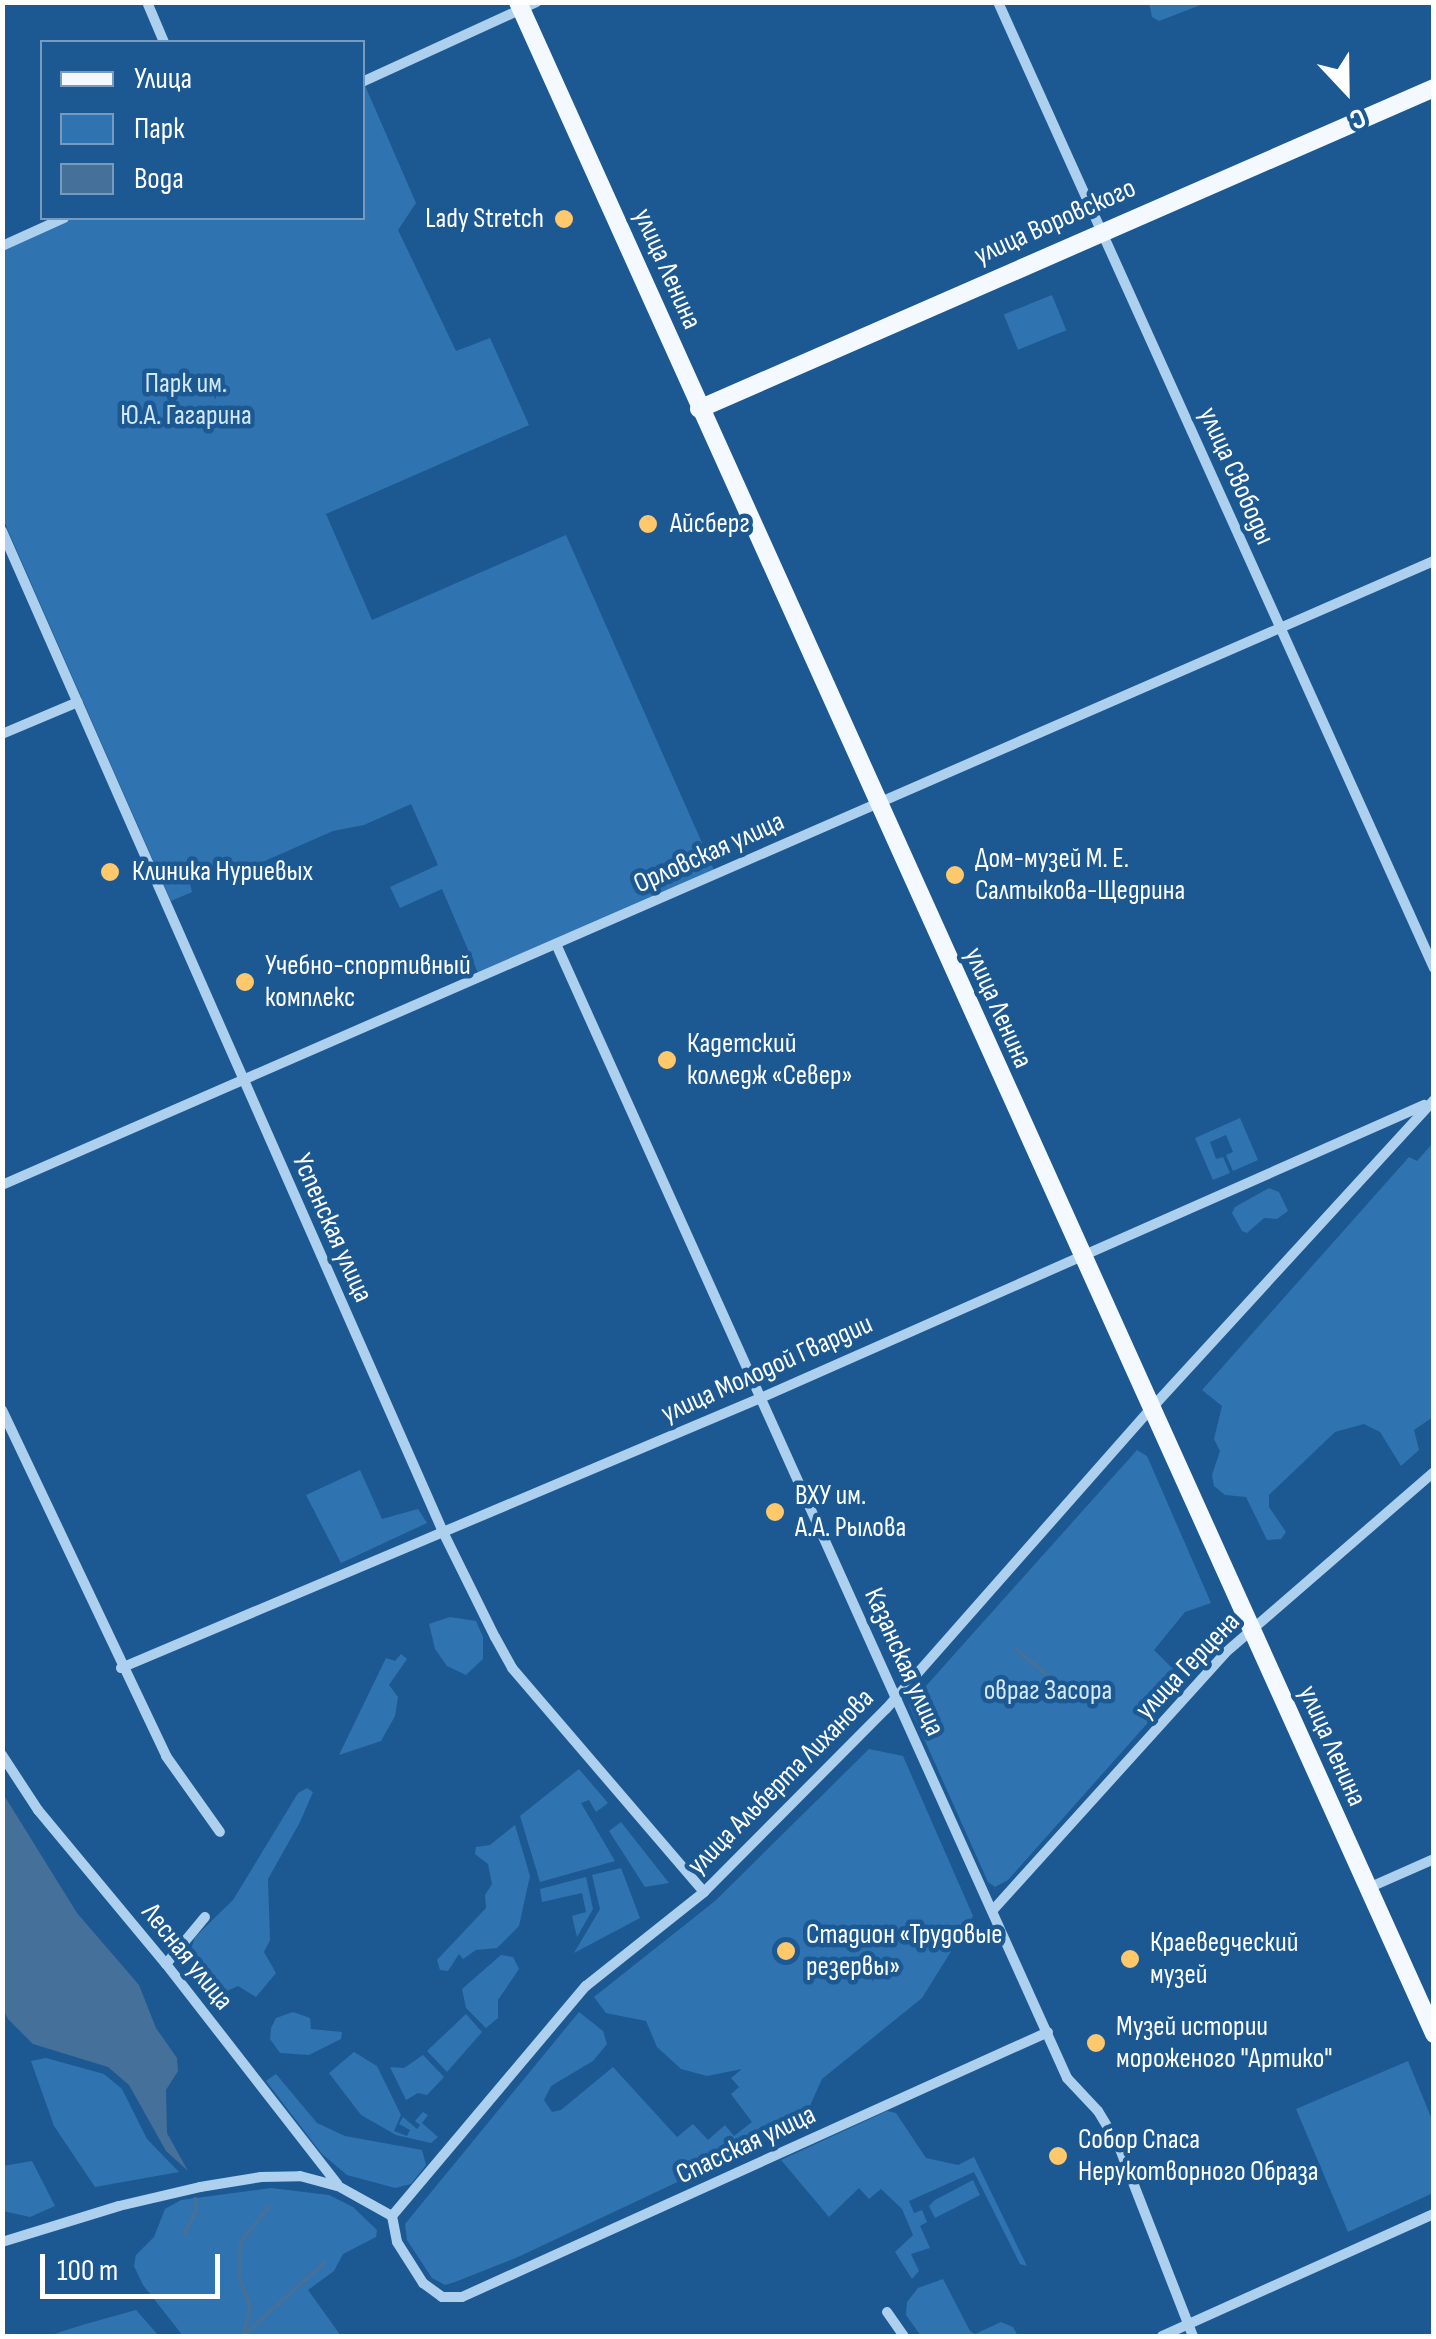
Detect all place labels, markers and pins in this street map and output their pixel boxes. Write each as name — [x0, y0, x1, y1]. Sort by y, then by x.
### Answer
place label: Lady Stretch — [425, 202, 544, 236]
marker: Lady Stretch — [553, 208, 575, 230]
place label: Айсберг — [670, 507, 750, 541]
marker: Айсберг — [635, 511, 661, 537]
place label: Дом-музей М. Е. Салтыкова-Щедрина — [975, 842, 1185, 908]
place label: Клиника Нуриевых — [132, 855, 313, 889]
marker: Клиника Нуриевых — [97, 859, 123, 885]
marker: Дом-музей М. Е. Салтыкова-Щедрина — [944, 864, 966, 886]
place label: Учебно-спортивный комплекс — [265, 949, 471, 1015]
marker: Учебно-спортивный комплекс — [234, 971, 256, 993]
place label: Кадетский колледж «Север» — [687, 1027, 852, 1093]
marker: Кадетский колледж «Север» — [656, 1049, 678, 1071]
place label: ВХУ им. А.А. Рылова — [795, 1479, 906, 1545]
marker: ВХУ им. А.А. Рылова — [764, 1501, 786, 1523]
place label: Стадион «Трудовые резервы» — [806, 1918, 1003, 1984]
place label: Краеведческий музей — [1150, 1926, 1298, 1992]
marker: Стадион «Трудовые резервы» — [775, 1940, 797, 1962]
marker: Краеведческий музей — [1119, 1948, 1141, 1970]
place label: Музей истории мороженого "Артико" — [1116, 2010, 1332, 2076]
marker: Музей истории мороженого "Артико" — [1085, 2032, 1107, 2054]
place label: Собор Спаса Нерукотворного Образа — [1078, 2123, 1319, 2189]
marker: Собор Спаса Нерукотворного Образа — [1047, 2145, 1069, 2167]

